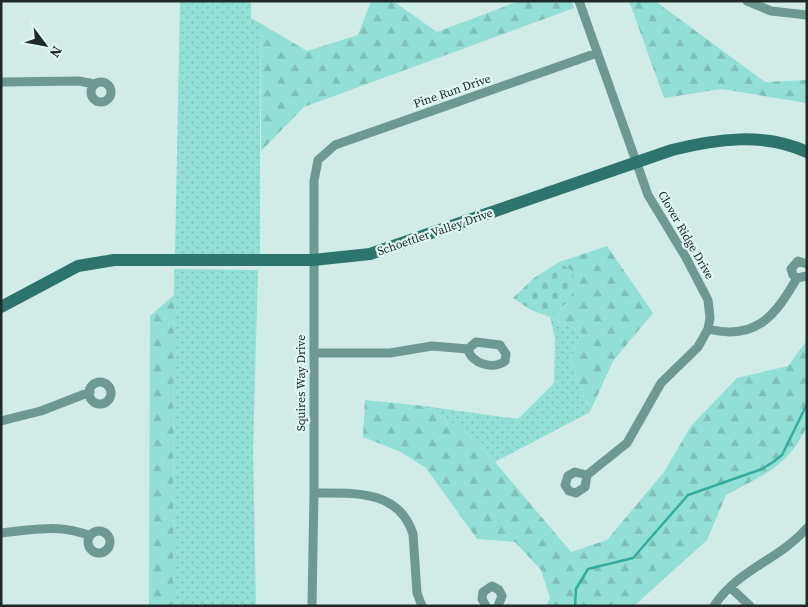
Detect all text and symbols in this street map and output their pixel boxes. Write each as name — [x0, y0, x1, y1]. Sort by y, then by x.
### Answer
north arrow — [20, 20, 70, 70]
text: N — [45, 42, 67, 62]
street label: Pine Run Drive — [411, 70, 493, 112]
street label: Clover Ridge Drive — [654, 188, 718, 282]
street label: Schoettler Valley Drive — [375, 205, 495, 259]
street label: Squires Way Drive — [293, 335, 309, 431]

